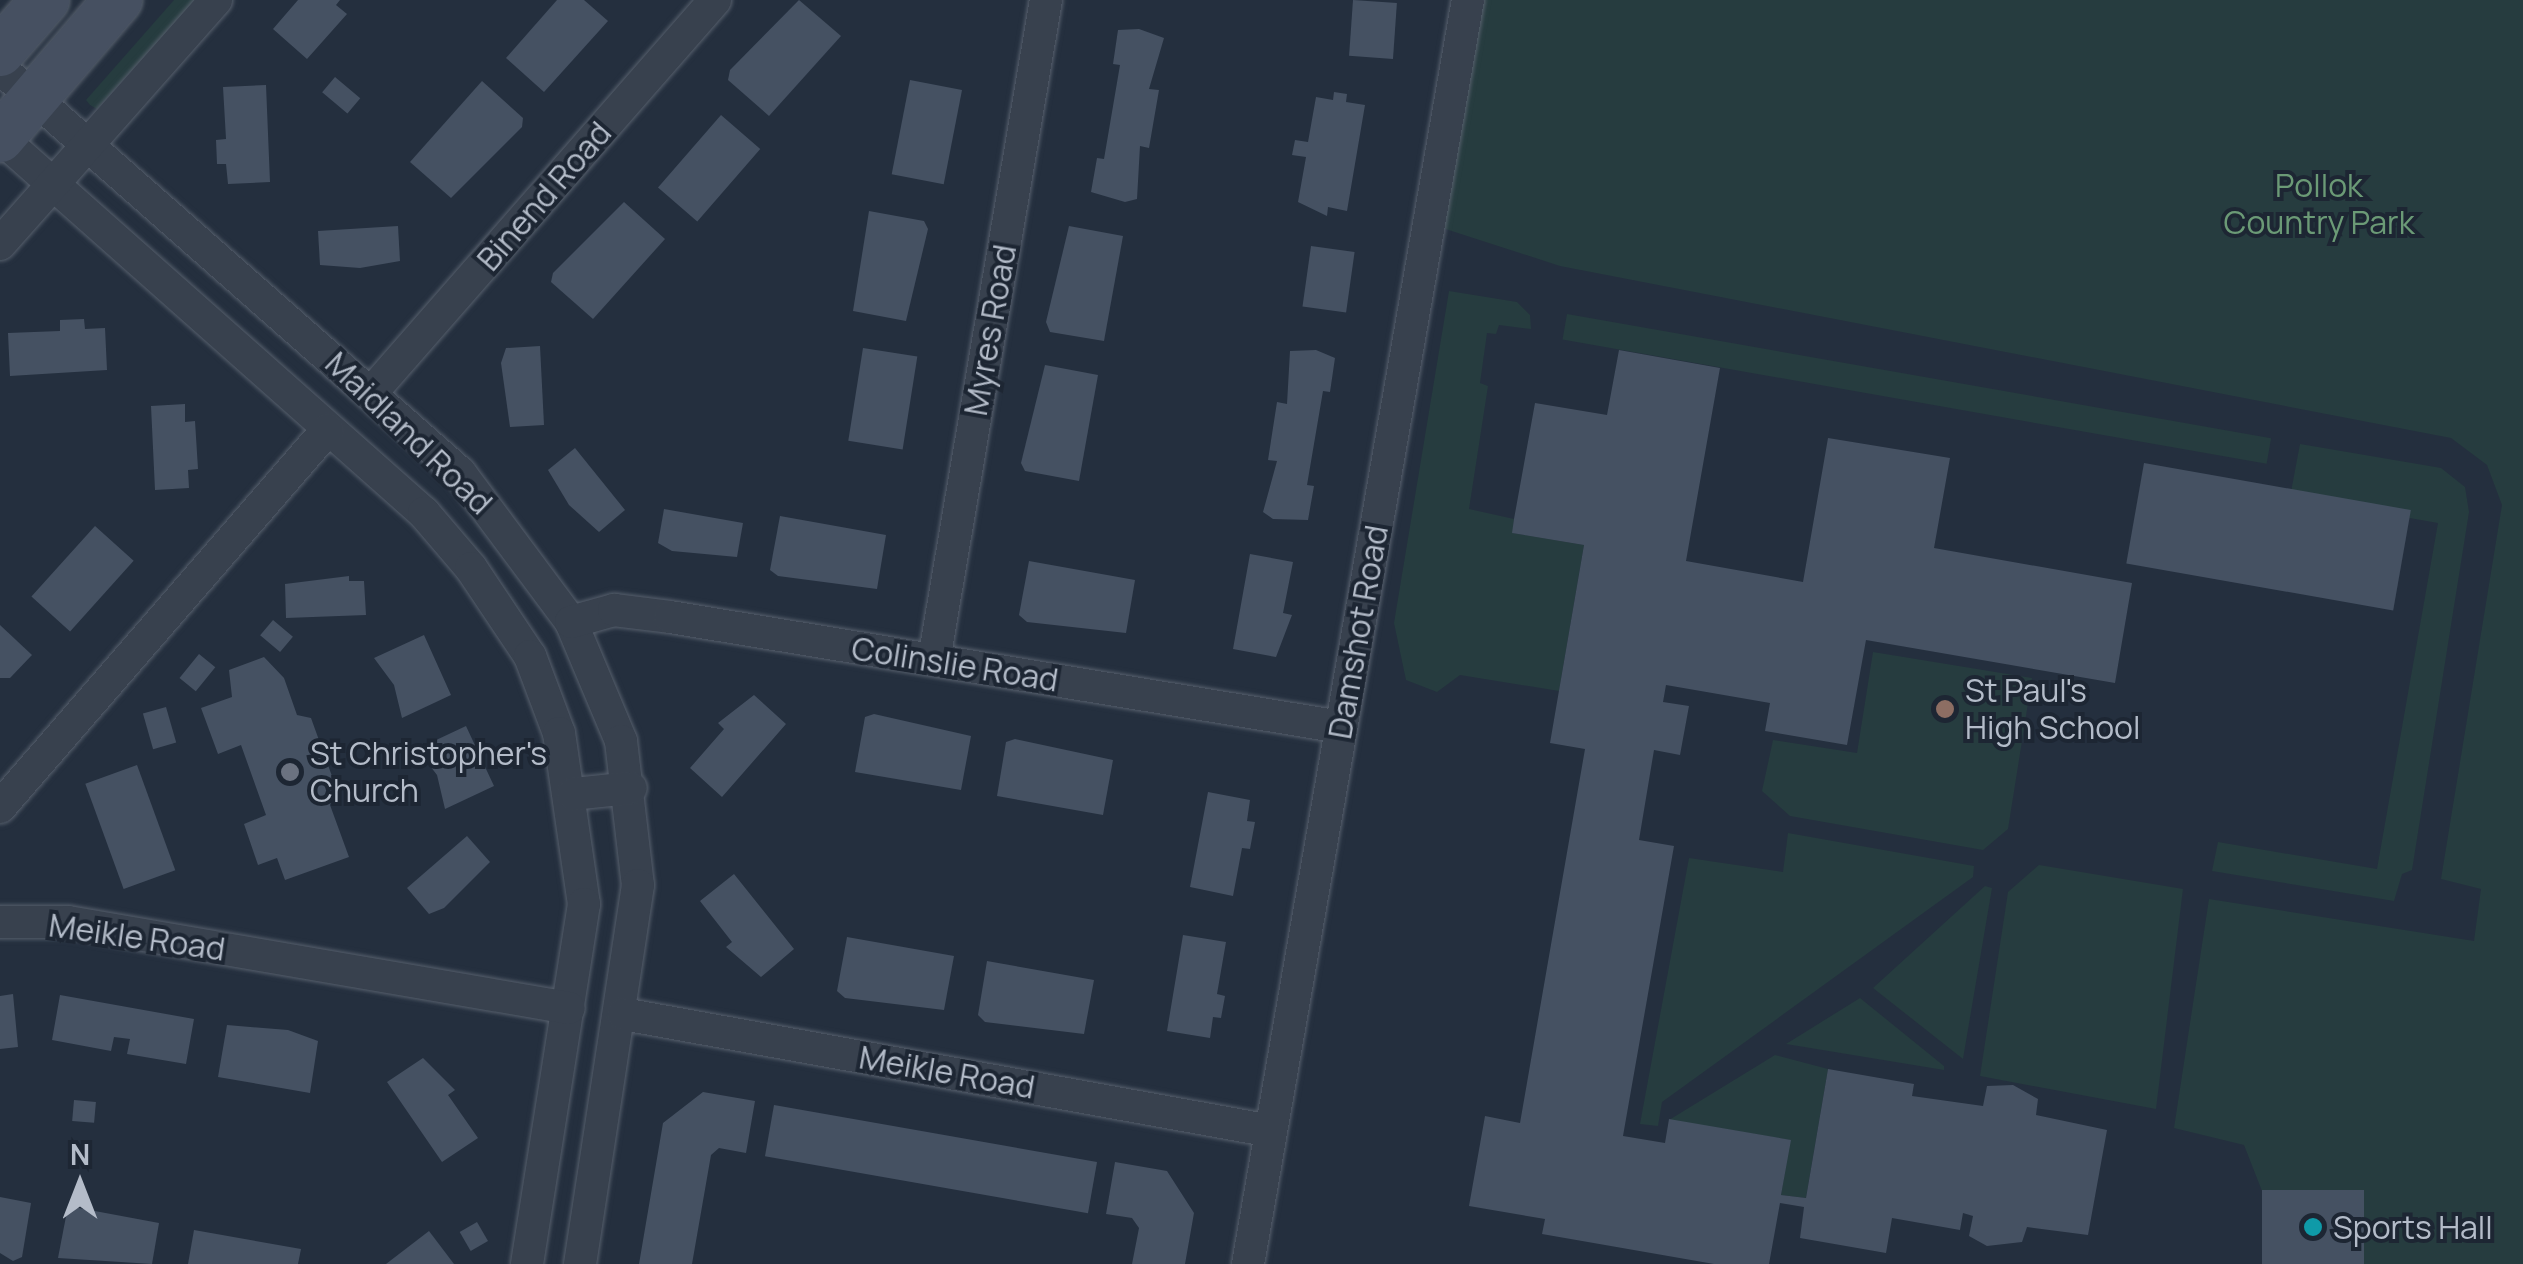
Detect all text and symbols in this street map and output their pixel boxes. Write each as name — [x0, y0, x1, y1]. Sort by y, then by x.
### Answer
street label: Binend Road — [469, 114, 619, 278]
park label: Pollok Country Park — [2223, 167, 2415, 242]
street label: Myres Road — [956, 242, 1024, 418]
street label: Maidland Road — [318, 344, 500, 522]
street label: Damshot Road — [1320, 522, 1396, 742]
street label: Colinslie Road — [849, 629, 1061, 699]
place label: St Paul's High School — [1965, 672, 2141, 747]
marker: St Paul's High School — [1934, 698, 1956, 720]
place label: St Christopher's Church — [310, 735, 547, 810]
marker: St Christopher's Church — [279, 761, 301, 783]
street label: Meikle Road — [47, 906, 227, 968]
street label: Meikle Road — [856, 1038, 1038, 1106]
north arrow — [30, 1134, 130, 1234]
text: N — [70, 1135, 90, 1173]
place label: Sports Hall — [2333, 1208, 2493, 1246]
marker: Sports Hall — [2302, 1216, 2324, 1238]

